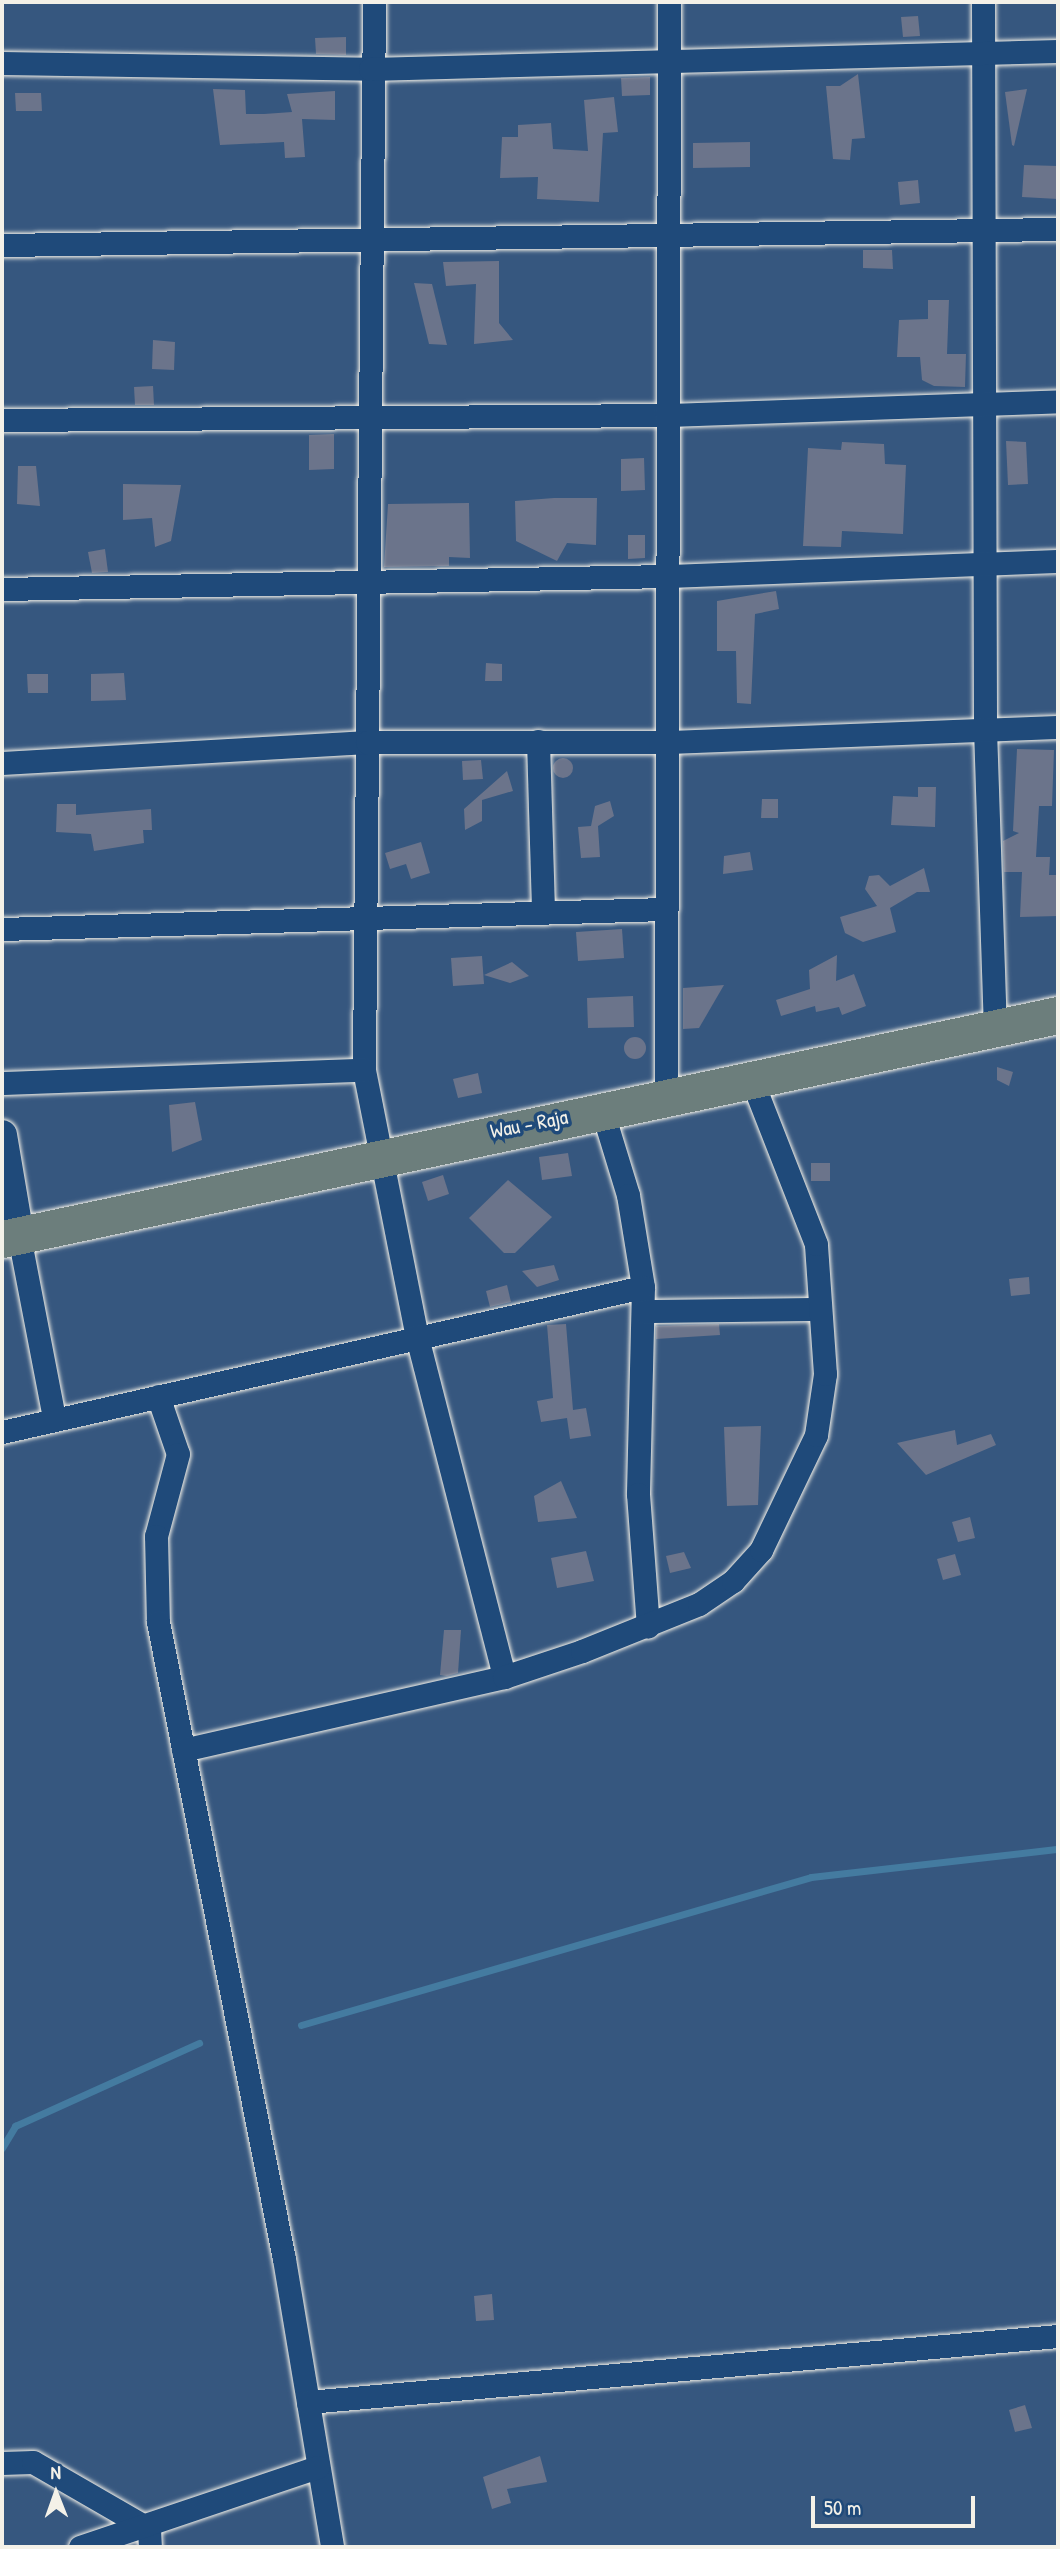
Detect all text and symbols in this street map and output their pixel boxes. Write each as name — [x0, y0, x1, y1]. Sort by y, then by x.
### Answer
street label: Wau - Raja — [488, 1104, 570, 1144]
north arrow — [21, 2458, 91, 2528]
text: N — [50, 2459, 61, 2485]
scale bar — [815, 2482, 979, 2526]
text: 50 m — [824, 2493, 861, 2522]

